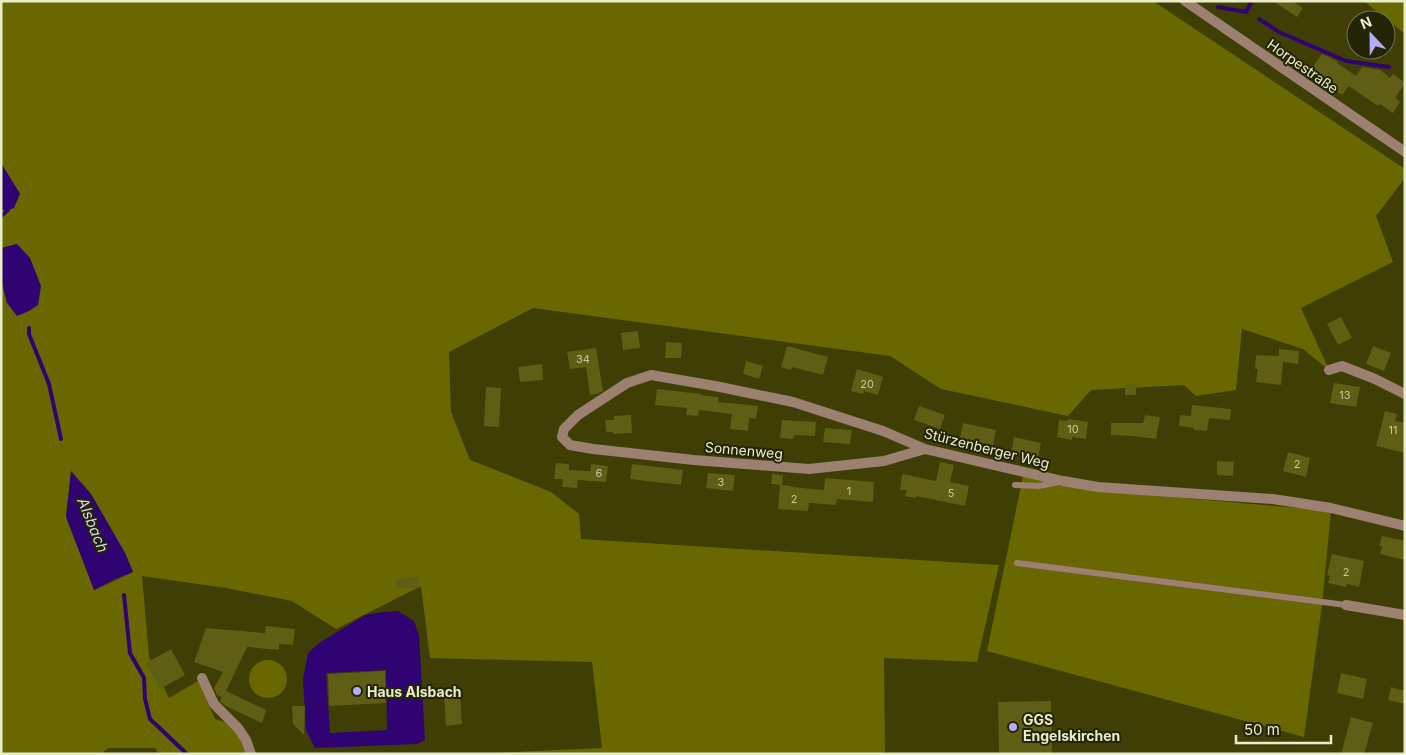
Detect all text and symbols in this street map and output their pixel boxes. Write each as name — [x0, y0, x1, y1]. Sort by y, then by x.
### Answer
north arrow — [1346, 10, 1396, 60]
text: N — [1358, 13, 1374, 32]
street label: Horpestraße — [1264, 35, 1342, 97]
house number: 34 — [576, 352, 590, 366]
house number: 20 — [860, 377, 874, 391]
house number: 13 — [1339, 388, 1351, 402]
house number: 10 — [1067, 422, 1079, 436]
house number: 11 — [1389, 423, 1397, 437]
street label: Stürzenberger Weg — [923, 424, 1051, 472]
street label: Sonnenweg — [704, 438, 784, 462]
house number: 2 — [1294, 457, 1300, 471]
house number: 6 — [596, 466, 603, 480]
house number: 3 — [718, 475, 725, 489]
house number: 1 — [847, 484, 851, 498]
house number: 5 — [948, 486, 955, 500]
house number: 2 — [791, 492, 797, 506]
water label: Alsbach — [73, 494, 113, 555]
house number: 2 — [1343, 565, 1349, 579]
place label: Haus Alsbach — [367, 683, 462, 700]
marker: Haus Alsbach — [351, 685, 363, 697]
place label: GGS Engelskirchen — [1023, 711, 1120, 744]
scale bar — [1236, 712, 1331, 744]
text: 50 m — [1244, 720, 1280, 739]
marker: GGS Engelskirchen — [1007, 721, 1019, 733]

